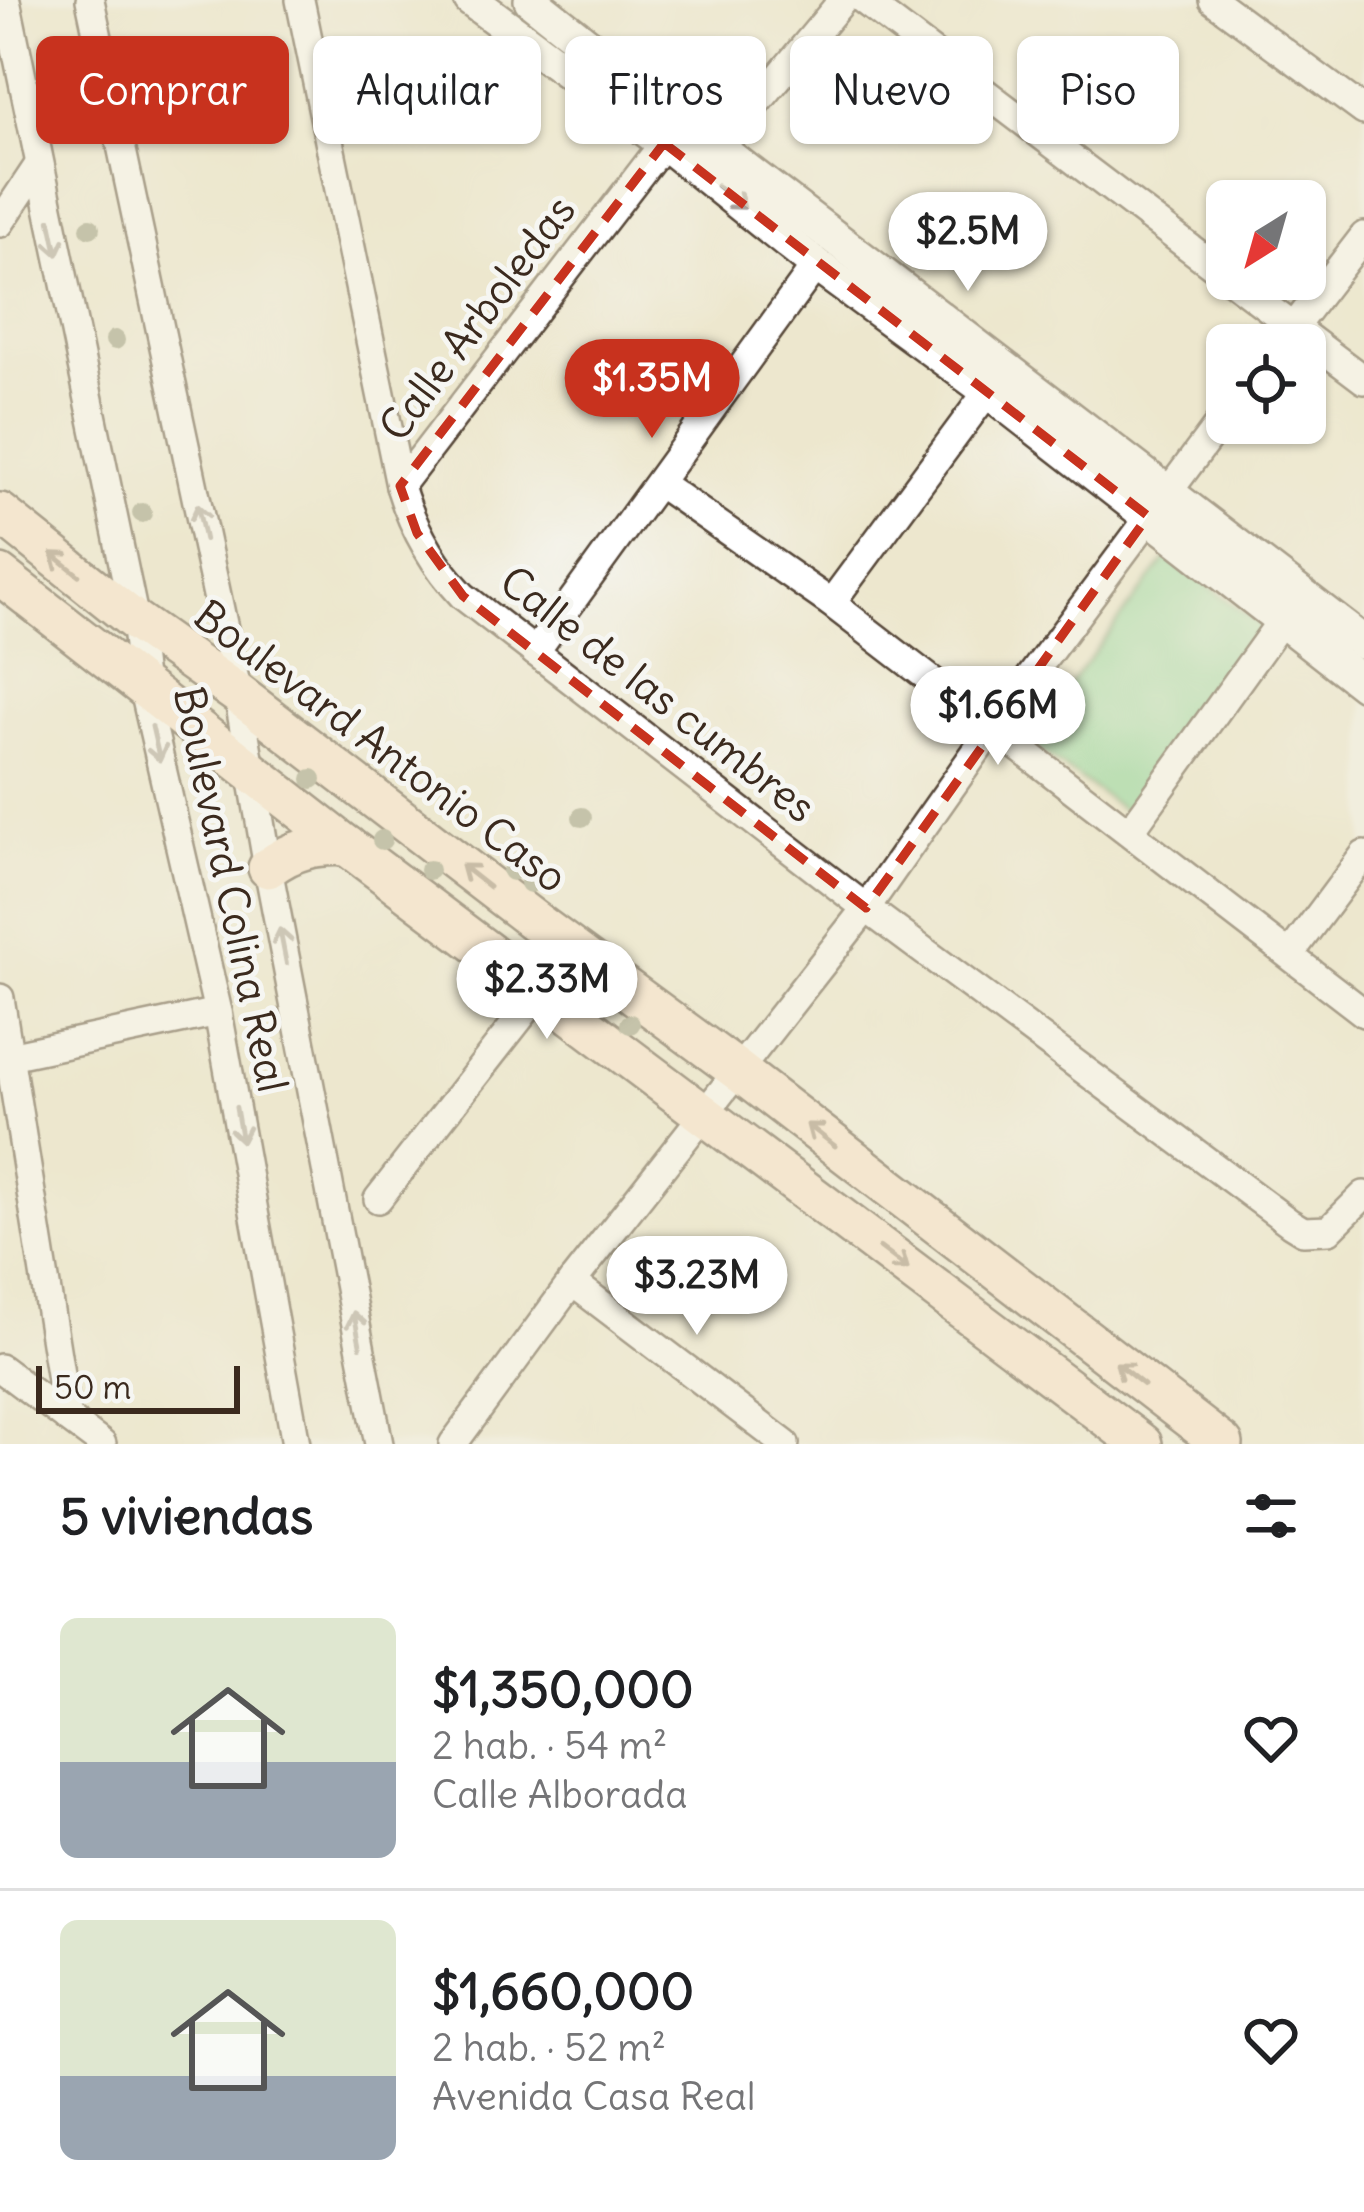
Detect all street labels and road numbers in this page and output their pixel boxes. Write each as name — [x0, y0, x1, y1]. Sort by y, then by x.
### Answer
street label: Calle Arboledas — [368, 185, 586, 451]
street label: Calle de las cumbres — [490, 555, 826, 833]
street label: Boulevard Antonio Caso — [184, 589, 578, 903]
street label: Boulevard Colina Real — [163, 682, 299, 1096]

